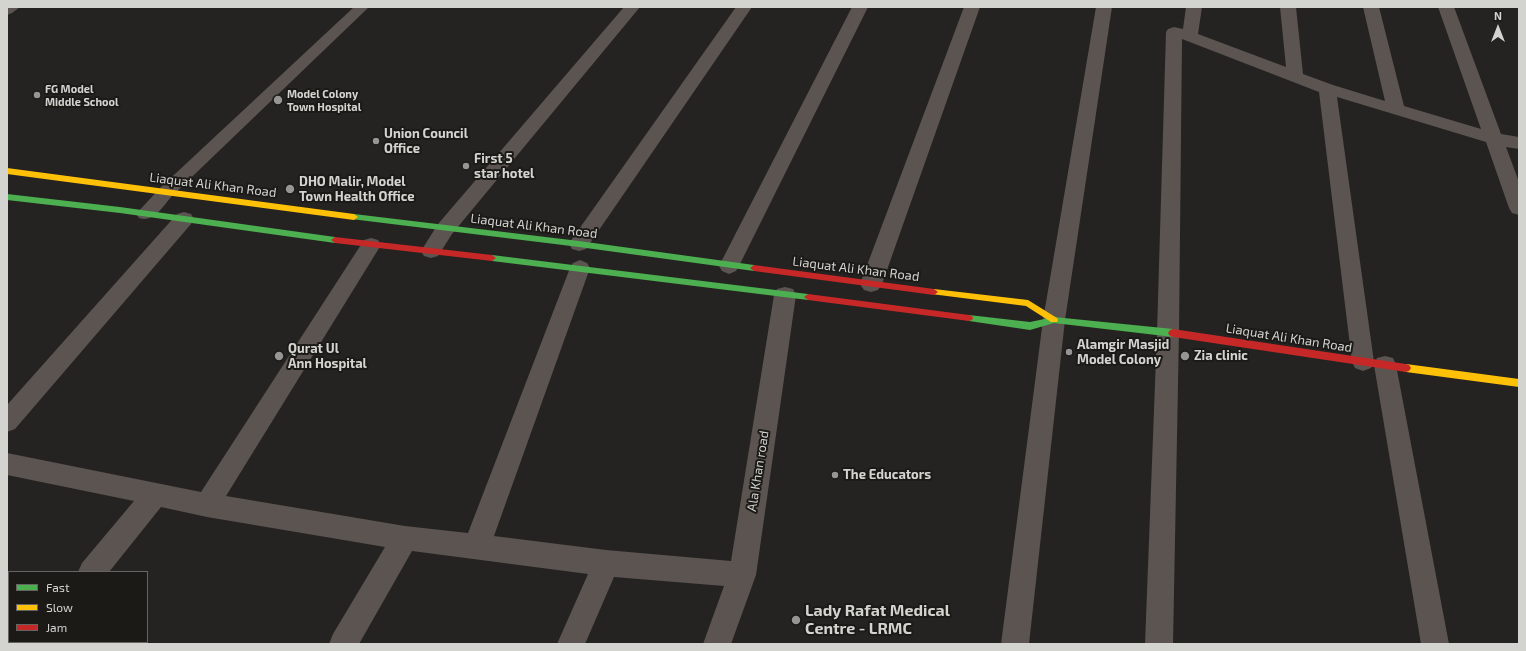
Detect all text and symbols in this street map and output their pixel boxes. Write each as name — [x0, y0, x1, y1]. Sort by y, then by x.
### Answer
north arrow — [1478, 8, 1518, 48]
text: N — [1494, 9, 1502, 22]
place label: FG Model Middle School — [45, 82, 119, 108]
place label: Model Colony Town Hospital — [287, 87, 361, 113]
marker: FG Model Middle School — [32, 90, 42, 100]
marker: Model Colony Town Hospital — [272, 94, 284, 106]
place label: Union Council Office — [384, 126, 468, 157]
marker: Union Council Office — [371, 136, 381, 146]
place label: First 5 star hotel — [474, 151, 534, 182]
marker: First 5 star hotel — [461, 161, 471, 171]
street label: Liaquat Ali Khan Road — [149, 169, 277, 201]
place label: DHO Malir, Model Town Health Office — [299, 174, 415, 205]
marker: DHO Malir, Model Town Health Office — [284, 183, 296, 195]
street label: Liaquat Ali Khan Road — [470, 210, 598, 242]
street label: Liaquat Ali Khan Road — [792, 253, 920, 285]
street label: Liaquat Ali Khan Road — [1225, 320, 1353, 356]
place label: Alamgir Masjid Model Colony — [1077, 337, 1169, 368]
place label: Qurat Ul Ann Hospital — [288, 341, 367, 372]
marker: Alamgir Masjid Model Colony — [1064, 347, 1074, 357]
place label: Zia clinic — [1194, 348, 1248, 364]
marker: Qurat Ul Ann Hospital — [273, 350, 285, 362]
marker: Zia clinic — [1179, 350, 1191, 362]
street label: Ala Khan road — [744, 429, 772, 513]
place label: The Educators — [843, 467, 931, 483]
marker: The Educators — [830, 470, 840, 480]
legend — [8, 571, 148, 643]
text: Fast — [46, 580, 69, 594]
text: Slow — [46, 600, 73, 614]
place label: Lady Rafat Medical Centre - LRMC — [805, 601, 950, 639]
marker: Lady Rafat Medical Centre - LRMC — [790, 614, 802, 626]
text: Jam — [46, 620, 67, 634]

